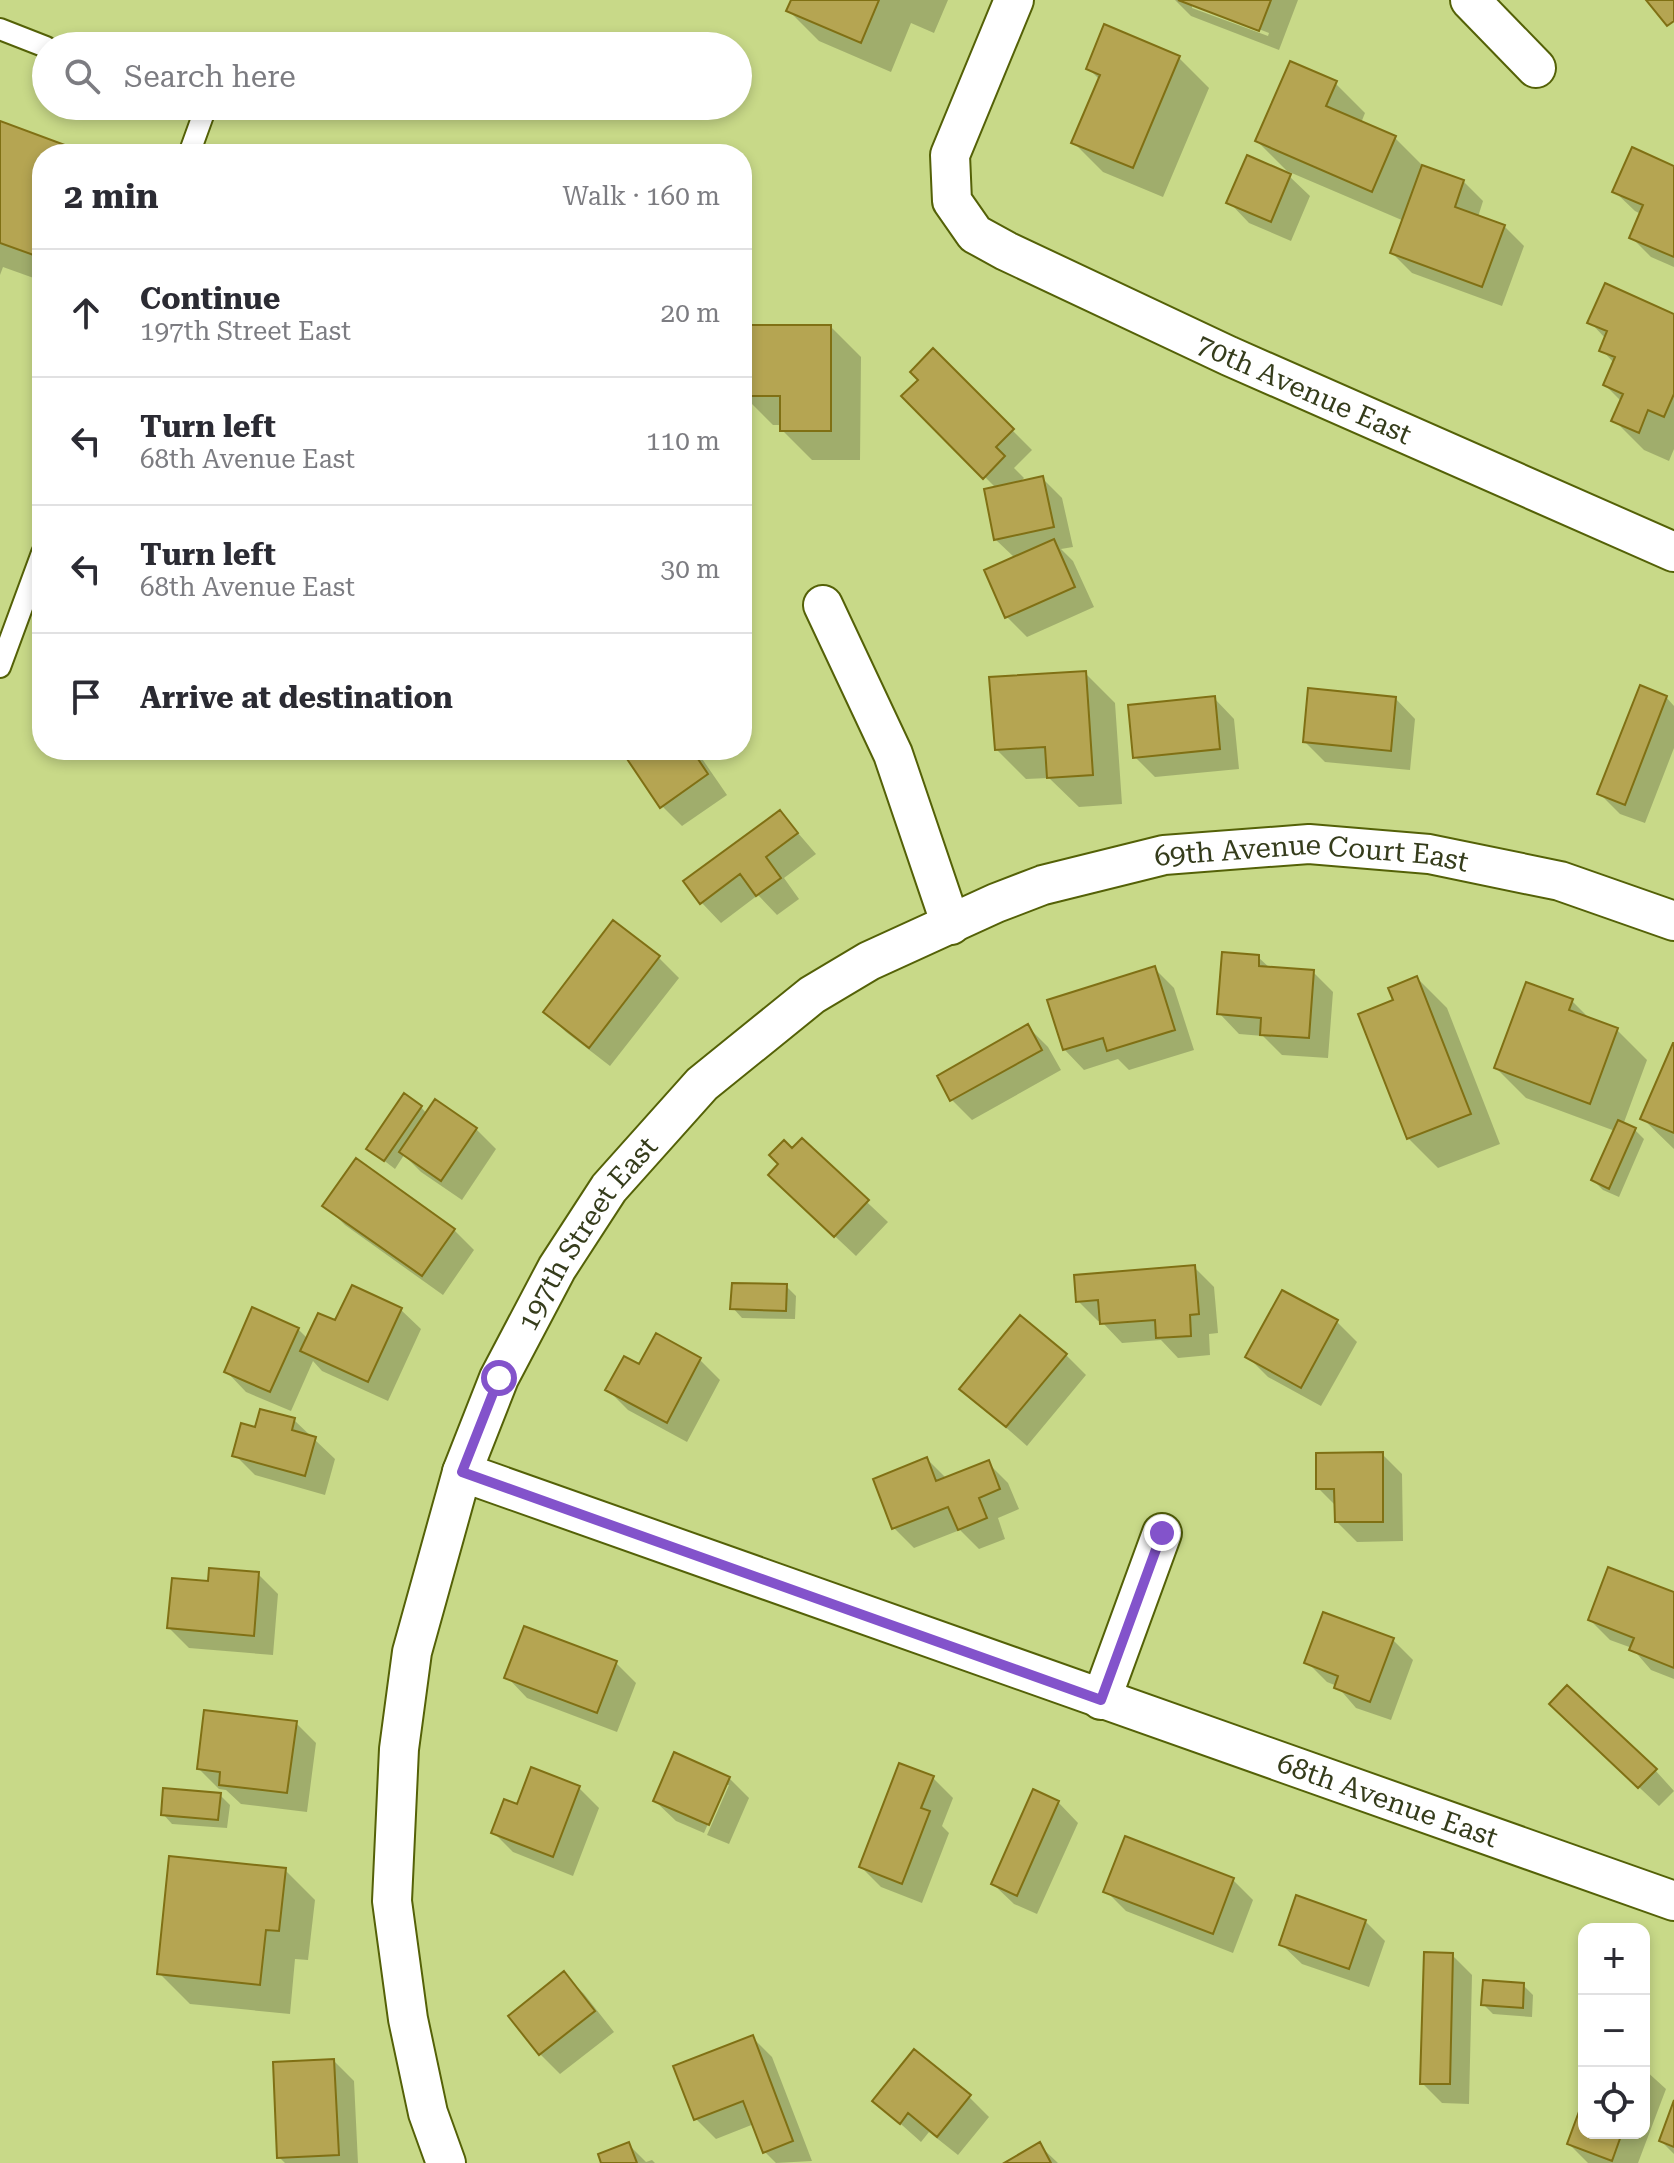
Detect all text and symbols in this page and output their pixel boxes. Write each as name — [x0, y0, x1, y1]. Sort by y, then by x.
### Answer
search box — [32, 32, 752, 120]
icon: search — [60, 54, 104, 98]
text: Search here — [124, 59, 296, 94]
text: 2 min — [64, 176, 159, 216]
text: Walk · 160 m — [562, 181, 720, 211]
text: Continue — [140, 281, 280, 316]
icon: ahead — [64, 291, 108, 335]
text: 20 m — [661, 298, 720, 328]
text: 197th Street East — [140, 316, 351, 346]
street label: 70th Avenue East — [1191, 327, 1417, 451]
text: Turn left — [140, 409, 276, 444]
icon: left — [64, 419, 108, 463]
text: 110 m — [646, 426, 720, 456]
text: 68th Avenue East — [140, 444, 355, 474]
text: Turn left — [140, 537, 276, 572]
icon: left — [64, 547, 108, 591]
text: 30 m — [661, 554, 720, 584]
text: 68th Avenue East — [140, 572, 355, 602]
icon: arrive — [64, 675, 108, 719]
text: Arrive at destination — [140, 680, 453, 715]
street label: 69th Avenue Court East — [1151, 828, 1472, 879]
street label: 197th Street East — [511, 1130, 664, 1336]
route start — [481, 1360, 517, 1396]
route end — [1144, 1515, 1180, 1551]
street label: 68th Avenue East — [1273, 1746, 1502, 1854]
map controls — [1578, 1923, 1650, 2139]
button: + — [1578, 1923, 1650, 1995]
button: − — [1578, 1995, 1650, 2067]
button: locate — [1578, 2067, 1650, 2139]

